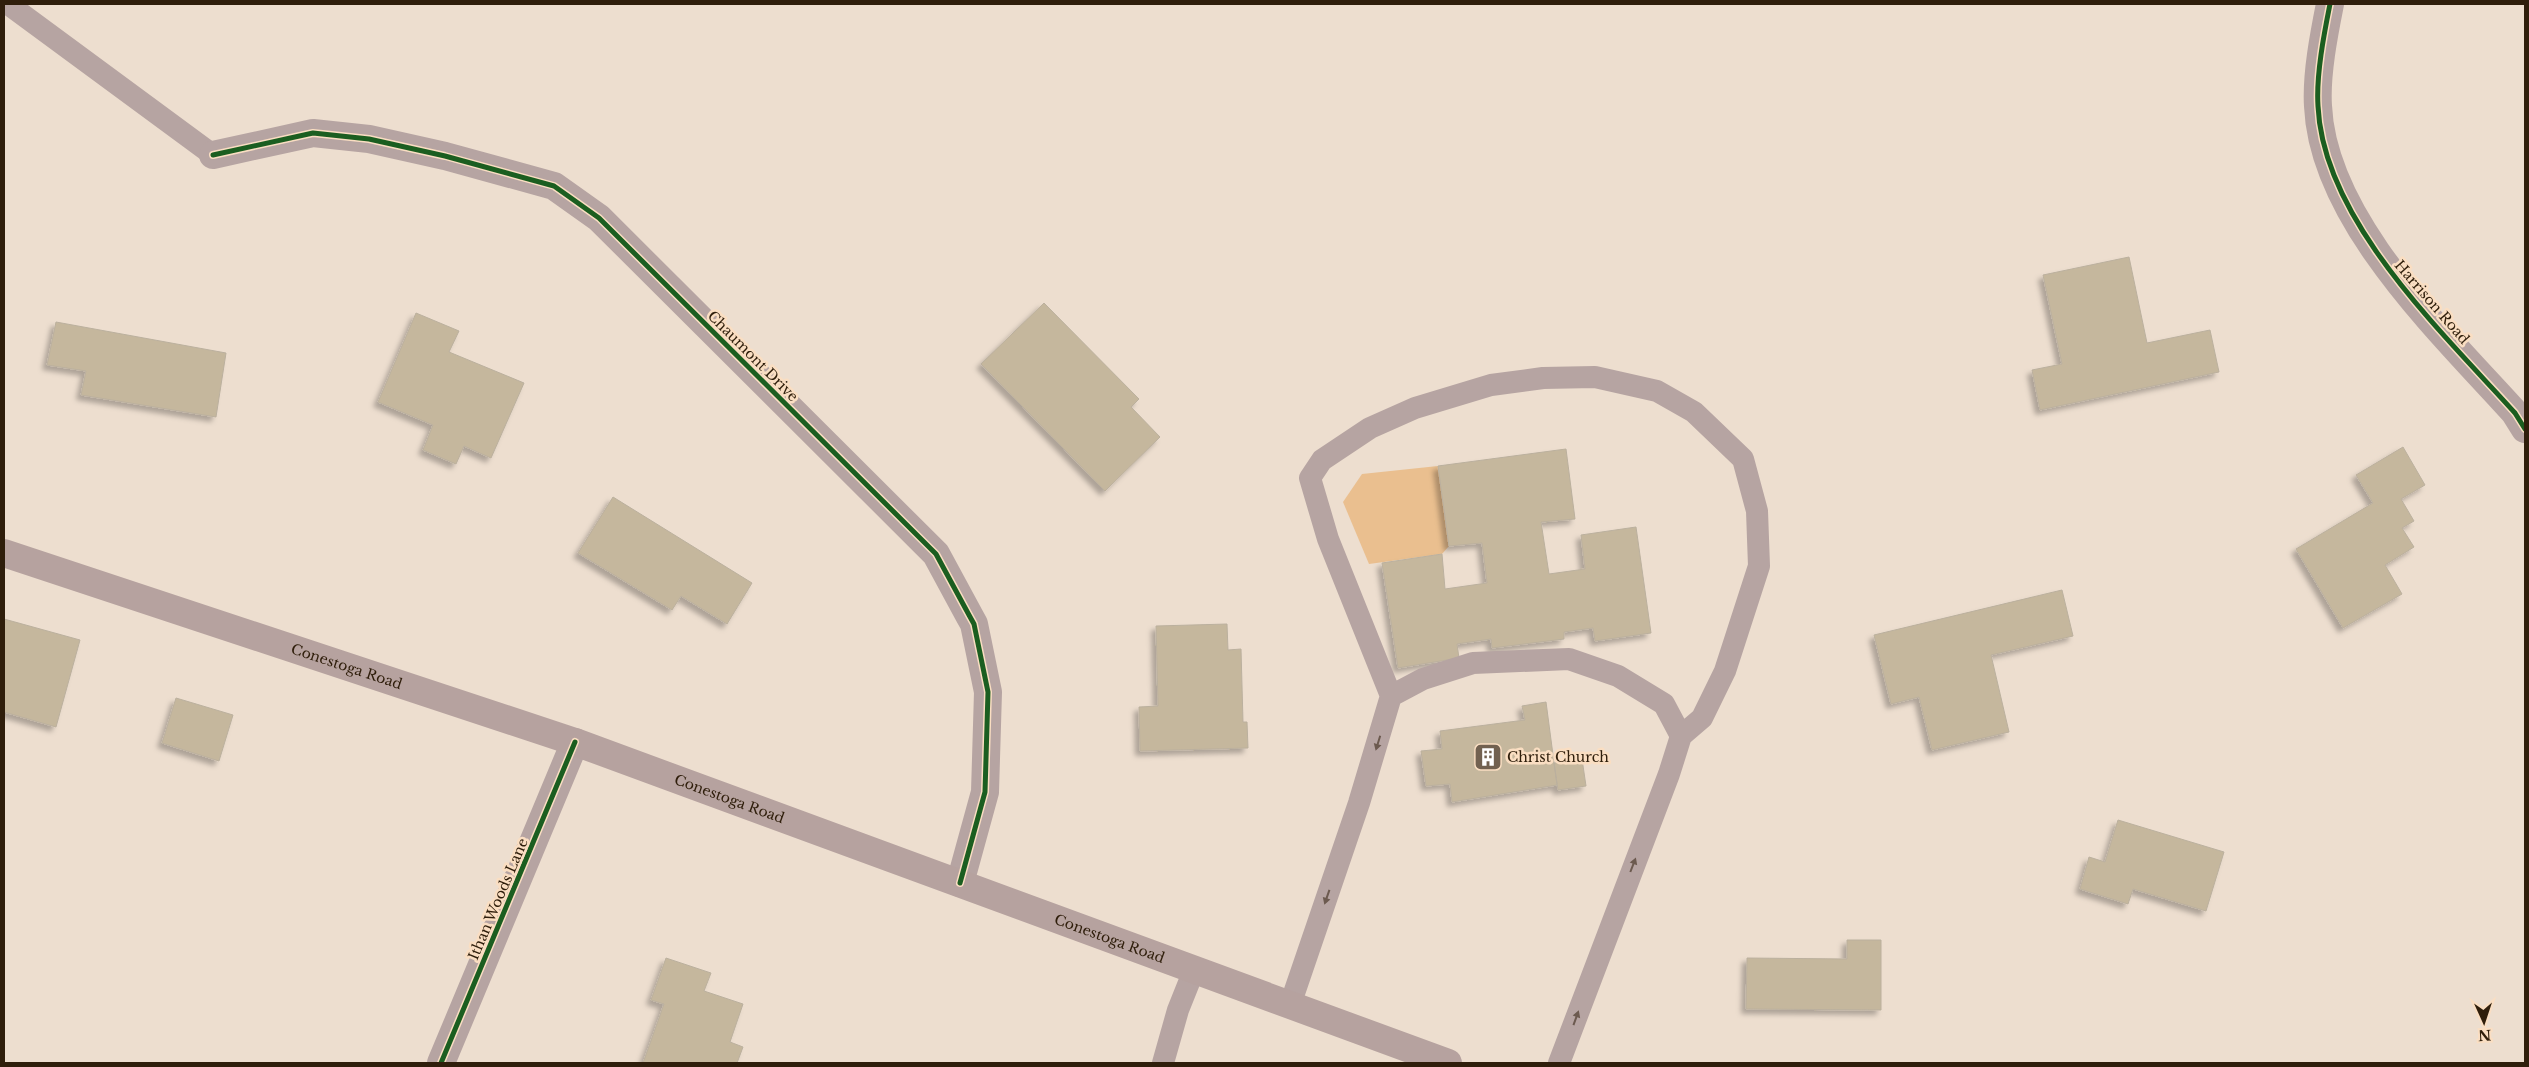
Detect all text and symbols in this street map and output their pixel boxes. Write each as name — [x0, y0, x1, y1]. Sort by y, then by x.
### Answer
street label: Harrison Road — [2391, 256, 2474, 348]
street label: Chaumont Drive — [704, 307, 802, 405]
street label: Conestoga Road — [289, 640, 405, 693]
one-way arrow — [1374, 735, 1381, 750]
building icon: Christ Church — [1473, 742, 1503, 772]
place label: Christ Church — [1507, 748, 1609, 766]
street label: Conestoga Road — [672, 770, 788, 827]
street label: Ithan Woods Lane — [464, 835, 532, 963]
one-way arrow — [1630, 858, 1637, 873]
one-way arrow — [1323, 890, 1331, 905]
street label: Conestoga Road — [1052, 910, 1168, 967]
north arrow — [2459, 997, 2509, 1047]
one-way arrow — [1573, 1010, 1580, 1025]
text: N — [2478, 1026, 2492, 1044]

